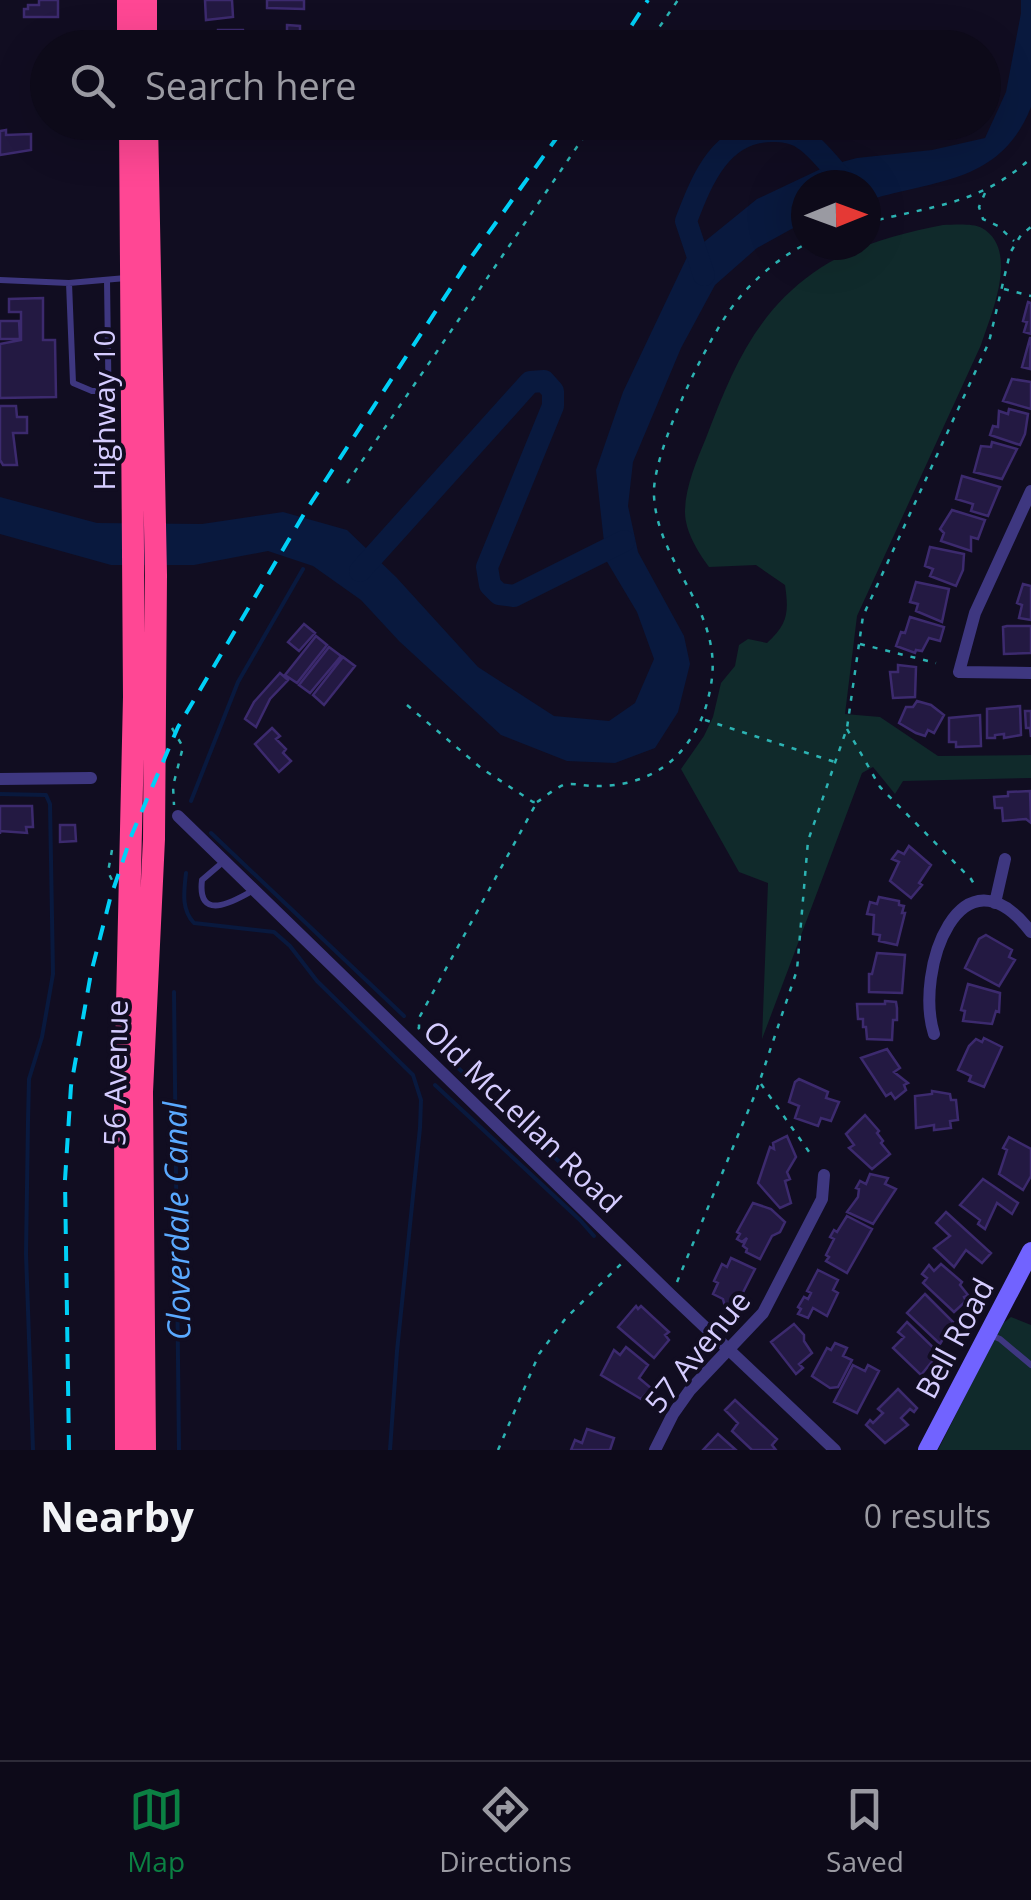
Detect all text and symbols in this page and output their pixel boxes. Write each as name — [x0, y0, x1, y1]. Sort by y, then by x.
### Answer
search box — [30, 30, 1001, 140]
icon: search — [65, 58, 120, 113]
text: Search here — [145, 59, 357, 111]
north arrow — [791, 170, 881, 260]
street label: Highway 10 — [83, 329, 124, 491]
street label: 56 Avenue — [93, 999, 137, 1147]
street label: Old McLellan Road — [415, 1011, 631, 1221]
water label: Cloverdale Canal — [152, 1100, 200, 1341]
street label: Bell Road — [905, 1271, 1003, 1405]
street label: 57 Avenue — [635, 1281, 759, 1421]
text: Nearby — [40, 1487, 194, 1544]
text: 0 results — [864, 1494, 991, 1537]
tab: Map — [127, 1782, 185, 1880]
tab: Directions — [439, 1782, 572, 1880]
tab: Saved — [826, 1782, 904, 1880]

